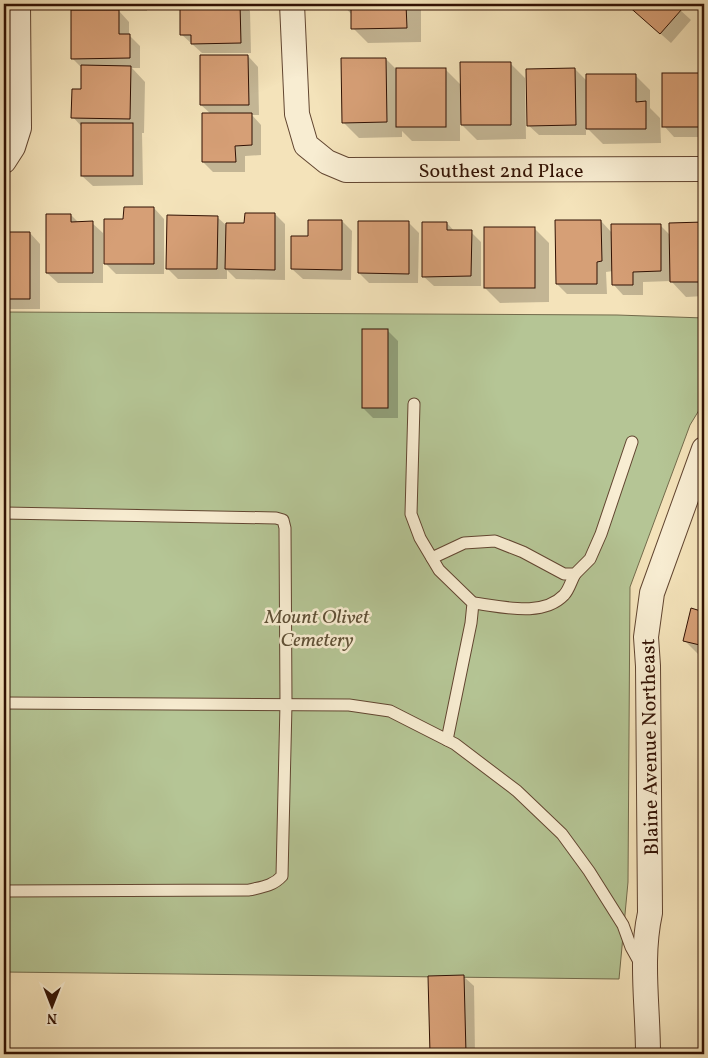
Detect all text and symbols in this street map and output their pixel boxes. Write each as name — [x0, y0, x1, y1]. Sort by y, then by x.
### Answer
street label: Southest 2nd Place — [419, 158, 583, 186]
park label: Mount Olivet Cemetery — [264, 604, 370, 655]
street label: Blaine Avenue Northeast — [635, 638, 667, 856]
north arrow — [28, 980, 78, 1030]
text: N — [47, 1008, 57, 1027]

